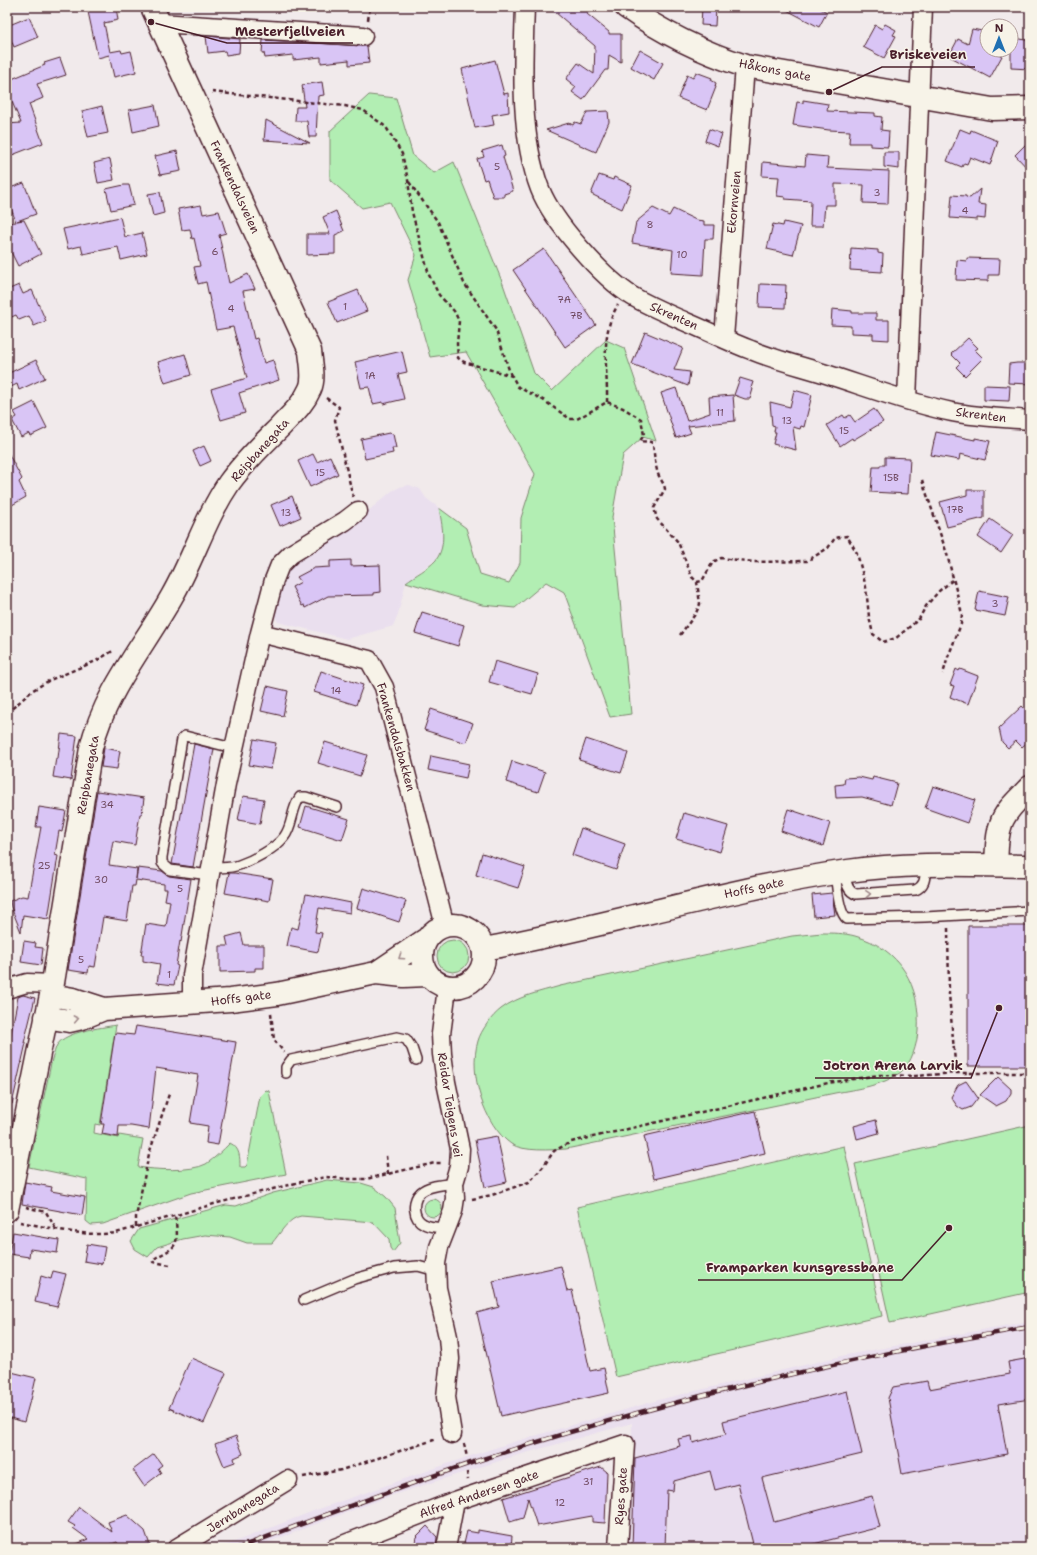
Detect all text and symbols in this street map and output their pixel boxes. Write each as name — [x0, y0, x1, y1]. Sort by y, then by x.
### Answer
callout: Mesterfjellveien — [227, 18, 353, 43]
north arrow — [979, 18, 1019, 58]
text: N — [995, 21, 1004, 36]
text: Mesterfjellveien — [235, 23, 345, 40]
callout: Briskeveien — [882, 42, 975, 67]
text: Briskeveien — [890, 46, 967, 63]
street label: Håkons gate — [737, 55, 813, 85]
street label: Frankendalsveien — [206, 138, 264, 236]
house number: 5 — [494, 160, 500, 173]
street label: Ekornveien — [723, 170, 745, 234]
house number: 3 — [874, 186, 881, 199]
house number: 4 — [962, 204, 969, 217]
house number: 8 — [647, 218, 654, 231]
house number: 6 — [212, 245, 219, 258]
house number: 10 — [677, 248, 687, 261]
house number: 7A — [557, 293, 571, 306]
street label: Skrenten — [647, 298, 701, 334]
house number: 1 — [343, 300, 347, 313]
house number: 4 — [228, 302, 235, 315]
house number: 7B — [570, 309, 583, 322]
house number: 1A — [364, 369, 376, 382]
street label: Skrenten — [955, 404, 1007, 426]
house number: 11 — [716, 406, 724, 419]
street label: Reipbanegata — [227, 414, 293, 485]
house number: 13 — [782, 414, 792, 427]
house number: 15 — [839, 424, 849, 437]
house number: 15 — [315, 466, 325, 479]
house number: 15B — [883, 471, 899, 484]
house number: 17B — [947, 503, 963, 516]
house number: 13 — [281, 506, 291, 519]
house number: 3 — [992, 597, 999, 610]
street label: Frankendalsbakken — [373, 681, 419, 793]
house number: 14 — [331, 684, 341, 697]
street label: Reipbanegata — [73, 734, 103, 816]
house number: 34 — [100, 798, 114, 811]
house number: 25 — [38, 859, 50, 872]
house number: 30 — [94, 873, 108, 886]
street label: Hoffs gate — [723, 874, 786, 902]
house number: 5 — [177, 882, 183, 895]
one-way arrow — [865, 889, 871, 898]
one-way arrow — [398, 952, 405, 960]
house number: 5 — [78, 953, 84, 966]
house number: 1 — [167, 968, 171, 981]
street label: Hoffs gate — [210, 986, 272, 1010]
one-way arrow — [73, 1016, 79, 1024]
street label: Reidar Teigens vei — [434, 1051, 466, 1159]
callout: Jotron Arena Larvik — [815, 1053, 971, 1078]
text: Jotron Arena Larvik — [823, 1057, 963, 1074]
callout: Framparken kunsgressbane — [698, 1255, 902, 1280]
text: Framparken kunsgressbane — [706, 1259, 894, 1276]
street label: Alfred Andersen gate — [417, 1466, 541, 1522]
street label: Ryes gate — [611, 1466, 631, 1525]
house number: 31 — [583, 1475, 593, 1488]
street label: Jernbanegata — [204, 1479, 282, 1536]
house number: 12 — [555, 1496, 565, 1509]

